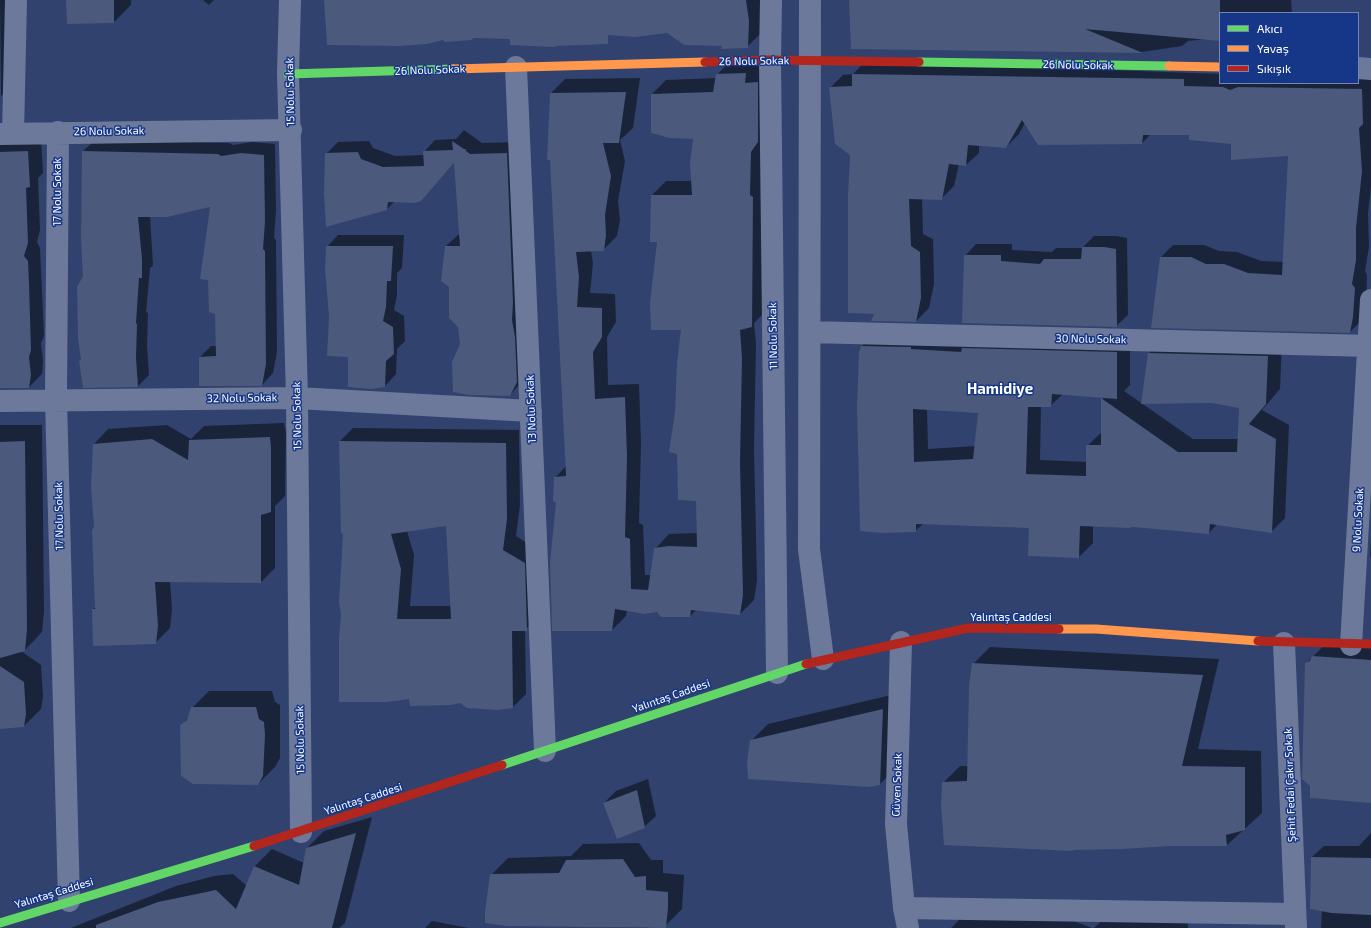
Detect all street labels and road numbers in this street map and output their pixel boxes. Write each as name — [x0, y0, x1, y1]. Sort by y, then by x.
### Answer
street label: 26 Nolu Sokak — [719, 54, 789, 68]
street label: 15 Nolu Sokak — [283, 58, 297, 126]
street label: 26 Nolu Sokak — [1043, 58, 1113, 72]
street label: 26 Nolu Sokak — [395, 62, 465, 78]
street label: 26 Nolu Sokak — [74, 124, 144, 138]
street label: 17 Nolu Sokak — [50, 158, 64, 226]
street label: 11 Nolu Sokak — [766, 302, 780, 370]
street label: 30 Nolu Sokak — [1055, 332, 1127, 346]
street label: 13 Nolu Sokak — [523, 374, 539, 444]
street label: 15 Nolu Sokak — [290, 382, 304, 450]
street label: 32 Nolu Sokak — [207, 391, 277, 405]
street label: 17 Nolu Sokak — [52, 482, 66, 550]
street label: 9 Nolu Sokak — [1350, 488, 1366, 552]
street label: Yalıntaş Caddesi — [970, 610, 1052, 624]
street label: Yalıntaş Caddesi — [630, 676, 712, 716]
street label: 15 Nolu Sokak — [293, 706, 307, 774]
street label: Şehit Fedai Çakır Sokak — [1281, 728, 1299, 842]
street label: Güven Sokak — [889, 753, 905, 817]
street label: Yalıntaş Caddesi — [322, 780, 404, 818]
street label: Yalıntaş Caddesi — [13, 875, 95, 911]

